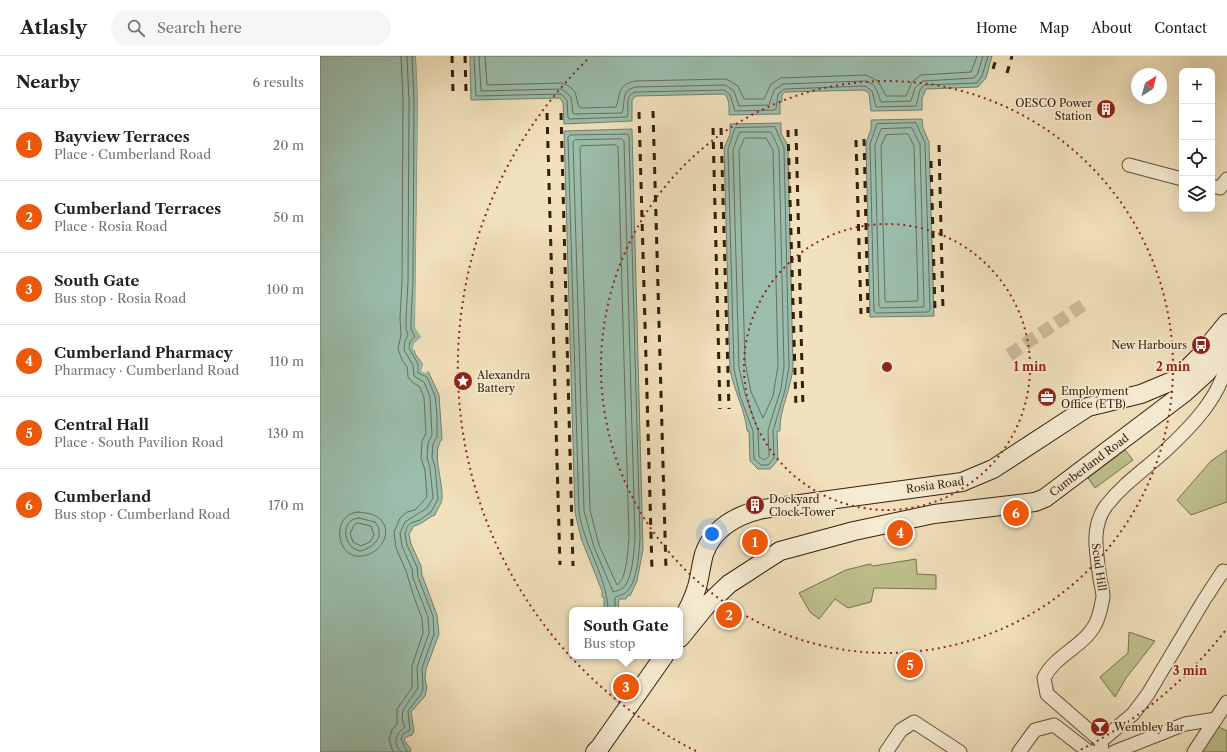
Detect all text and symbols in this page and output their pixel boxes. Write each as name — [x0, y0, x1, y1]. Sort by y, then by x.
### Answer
search box — [111, 10, 391, 46]
text: Atlasly — [20, 16, 87, 39]
icon: search — [125, 17, 147, 39]
text: Search here — [157, 18, 242, 37]
text: Home — [976, 19, 1017, 37]
text: Map — [1039, 19, 1069, 37]
text: About — [1091, 19, 1132, 37]
text: Contact — [1154, 19, 1207, 37]
north arrow — [1131, 68, 1167, 104]
map controls — [1179, 68, 1215, 212]
button: + — [1179, 68, 1215, 104]
text: Nearby — [16, 72, 80, 92]
text: 6 results — [253, 74, 304, 90]
place label: OESCO Power Station — [1015, 96, 1092, 123]
building icon: OESCO Power Station — [1095, 98, 1117, 120]
button: − — [1179, 104, 1215, 140]
text: Bayview Terraces — [54, 127, 190, 146]
text: 1 — [26, 137, 32, 153]
text: 20 m — [273, 137, 304, 153]
button: locate — [1179, 140, 1215, 176]
text: Place · Cumberland Road — [54, 146, 211, 162]
button: layers — [1179, 176, 1215, 212]
text: Cumberland Terraces — [54, 199, 221, 218]
text: 2 — [25, 209, 33, 225]
text: 50 m — [273, 209, 304, 225]
text: Place · Rosia Road — [54, 218, 167, 234]
text: South Gate — [54, 271, 140, 290]
text: 3 — [25, 281, 33, 297]
text: 100 m — [266, 281, 304, 297]
text: Bus stop · Rosia Road — [54, 290, 186, 306]
bus stop icon: New Harbours — [1190, 334, 1212, 356]
place label: New Harbours — [1111, 338, 1187, 352]
text: Cumberland Pharmacy — [54, 343, 233, 362]
text: 4 — [25, 353, 33, 369]
text: 110 m — [269, 353, 304, 369]
text: 1 min — [1014, 359, 1047, 374]
text: 2 min — [1156, 359, 1191, 374]
centre of rings — [880, 360, 894, 374]
text: Pharmacy · Cumberland Road — [54, 362, 239, 378]
place label: Alexandra Battery — [476, 368, 531, 395]
place icon: Alexandra Battery — [452, 370, 474, 392]
place label: Employment Office (ETB) — [1061, 384, 1129, 411]
office icon: Employment Office (ETB) — [1036, 386, 1058, 408]
text: Central Hall — [54, 415, 149, 434]
text: 5 — [25, 425, 33, 441]
text: 130 m — [268, 425, 304, 441]
street label: Cumberland Road — [1047, 430, 1132, 499]
text: Place · South Pavilion Road — [54, 434, 223, 450]
street label: Rosia Road — [905, 474, 965, 496]
text: Cumberland — [54, 487, 151, 506]
place label: Dockyard Clock Tower — [769, 492, 836, 519]
building icon: Dockyard Clock Tower — [744, 494, 766, 516]
text: 6 — [25, 497, 33, 513]
text: 170 m — [268, 497, 304, 513]
pin: 6 — [1003, 498, 1029, 528]
text: Bus stop · Cumberland Road — [54, 506, 230, 522]
pin: 4 — [887, 518, 913, 548]
your location — [702, 524, 722, 544]
pin: 1 — [742, 527, 768, 557]
street label: Scud Hill — [1089, 542, 1109, 593]
pin: 2 — [716, 600, 742, 630]
popup — [569, 607, 683, 659]
text: South Gate — [583, 616, 669, 635]
text: Bus stop — [583, 635, 636, 651]
pin: 5 — [897, 650, 923, 680]
text: 3 min — [1173, 663, 1208, 678]
pin: 3 — [613, 672, 639, 702]
bar icon: Wembley Bar — [1089, 716, 1111, 738]
place label: Wembley Bar — [1113, 720, 1185, 734]

